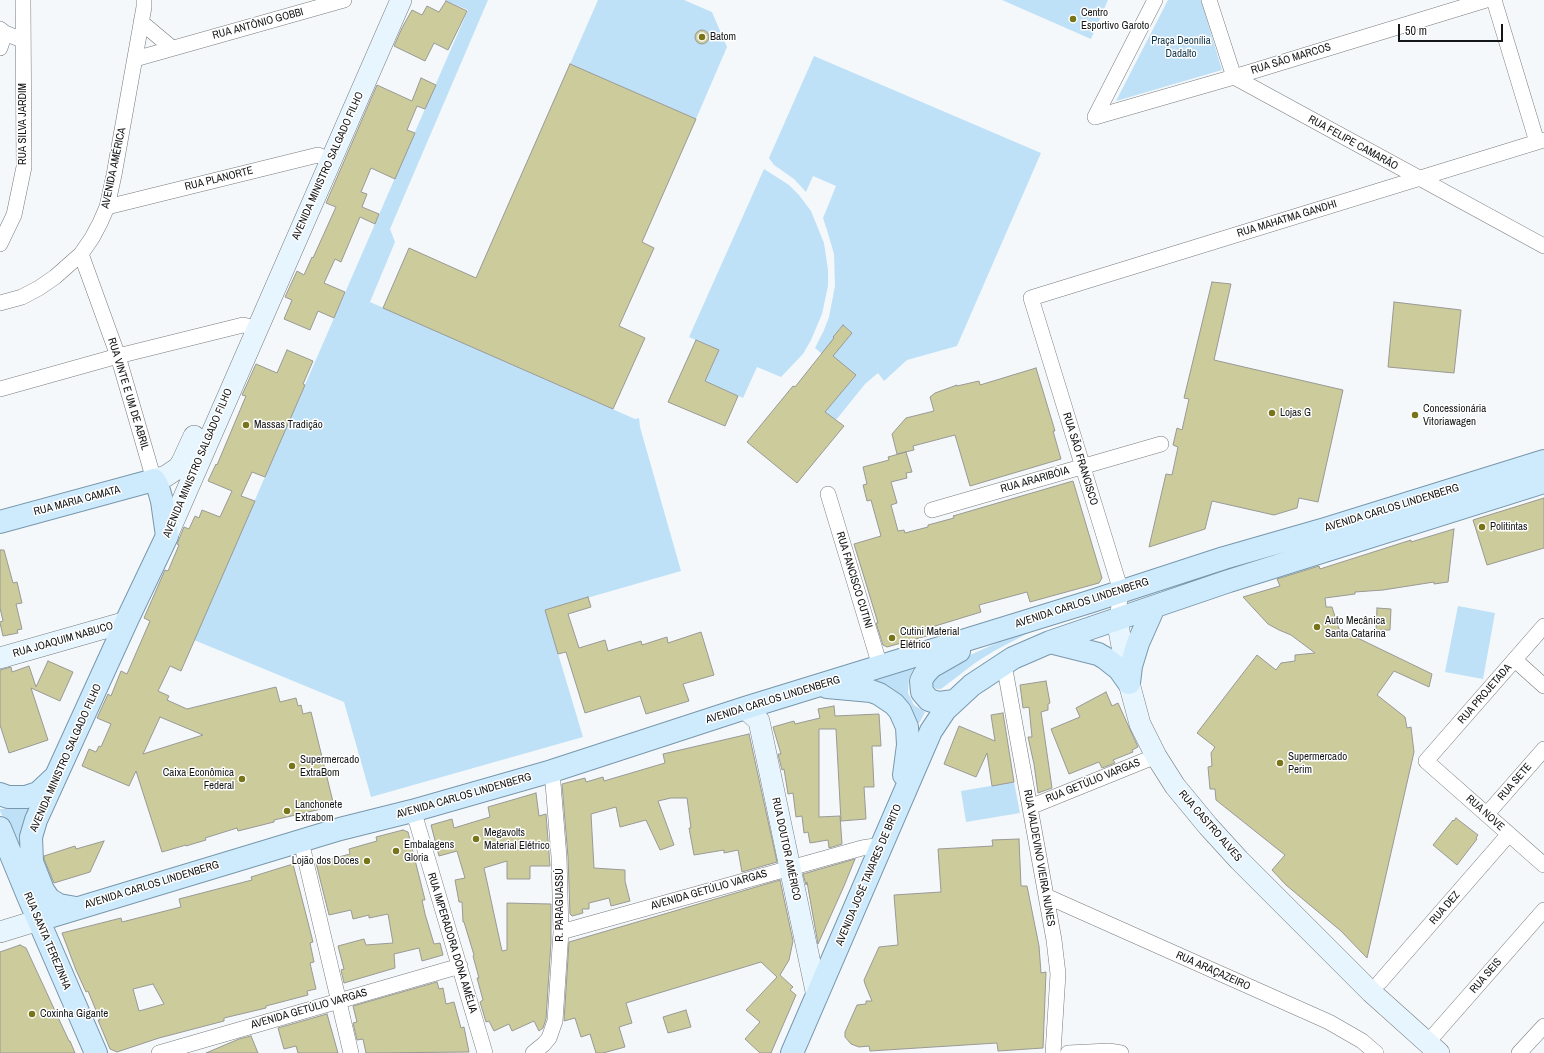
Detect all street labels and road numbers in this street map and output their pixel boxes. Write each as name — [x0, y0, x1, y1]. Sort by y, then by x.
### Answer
street label: RUA ANTÔNIO GOBBI — [211, 6, 305, 42]
street label: RUA SÃO MARCOS — [1250, 41, 1332, 77]
street label: RUA SILVA JARDIM — [16, 83, 30, 165]
street label: AVENIDA MINISTRO SALGADO FILHO — [289, 90, 367, 242]
street label: RUA FELIPE CAMARÃO — [1306, 113, 1400, 173]
street label: AVENIDA AMÉRICA — [99, 126, 129, 210]
street label: RUA PLANORTE — [183, 164, 255, 194]
street label: RUA MAHATMA GANDHI — [1236, 198, 1338, 240]
street label: RUA VINTE E UM DE ABRIL — [105, 336, 151, 452]
street label: AVENIDA MINISTRO SALGADO FILHO — [161, 386, 235, 540]
street label: RUA SÃO FRANCISCO — [1060, 411, 1100, 507]
street label: RUA ARARIBÓIA — [999, 464, 1071, 496]
street label: AVENIDA CARLOS LINDENBERG — [1323, 481, 1461, 535]
street label: RUA MARIA CAMATA — [32, 483, 122, 519]
street label: RUA FANCISCO CUTINI — [833, 530, 875, 630]
street label: AVENIDA CARLOS LINDENBERG — [1014, 575, 1150, 631]
street label: RUA JOAQUIM NABUCO — [11, 619, 115, 661]
street label: RUA PROJETADA — [1455, 661, 1515, 727]
street label: AVENIDA CARLOS LINDENBERG — [704, 673, 842, 727]
street label: AVENIDA MINISTRO SALGADO FILHO — [27, 682, 105, 834]
street label: RUA GETÚLIO VARGAS — [1044, 756, 1142, 806]
street label: RUA SETE — [1495, 761, 1535, 803]
street label: AVENIDA CARLOS LINDENBERG — [395, 770, 533, 822]
street label: RUA CASTRO ALVES — [1175, 788, 1245, 864]
street label: RUA VALDEVINO VIEIRA NUNES — [1020, 789, 1058, 927]
street label: RUA NOVE — [1463, 792, 1507, 834]
street label: RUA DOUTOR AMÉRICO — [769, 796, 803, 902]
street label: AVENIDA JOSÉ TAVARES DE BRITO — [833, 802, 905, 948]
street label: AVENIDA CARLOS LINDENBERG — [83, 858, 221, 912]
street label: AVENIDA GETÚLIO VARGAS — [649, 867, 769, 913]
street label: R. PARAGUASSÚ — [553, 868, 567, 942]
street label: RUA IMPERADORA DONA AMÉLIA — [424, 871, 480, 1015]
street label: RUA DEZ — [1427, 889, 1463, 927]
street label: RUA SANTA TEREZINHA — [20, 890, 74, 992]
street label: RUA ARAÇAZEIRO — [1174, 949, 1252, 993]
street label: RUA SEIS — [1467, 956, 1505, 996]
street label: AVENIDA GETÚLIO VARGAS — [249, 986, 369, 1032]

